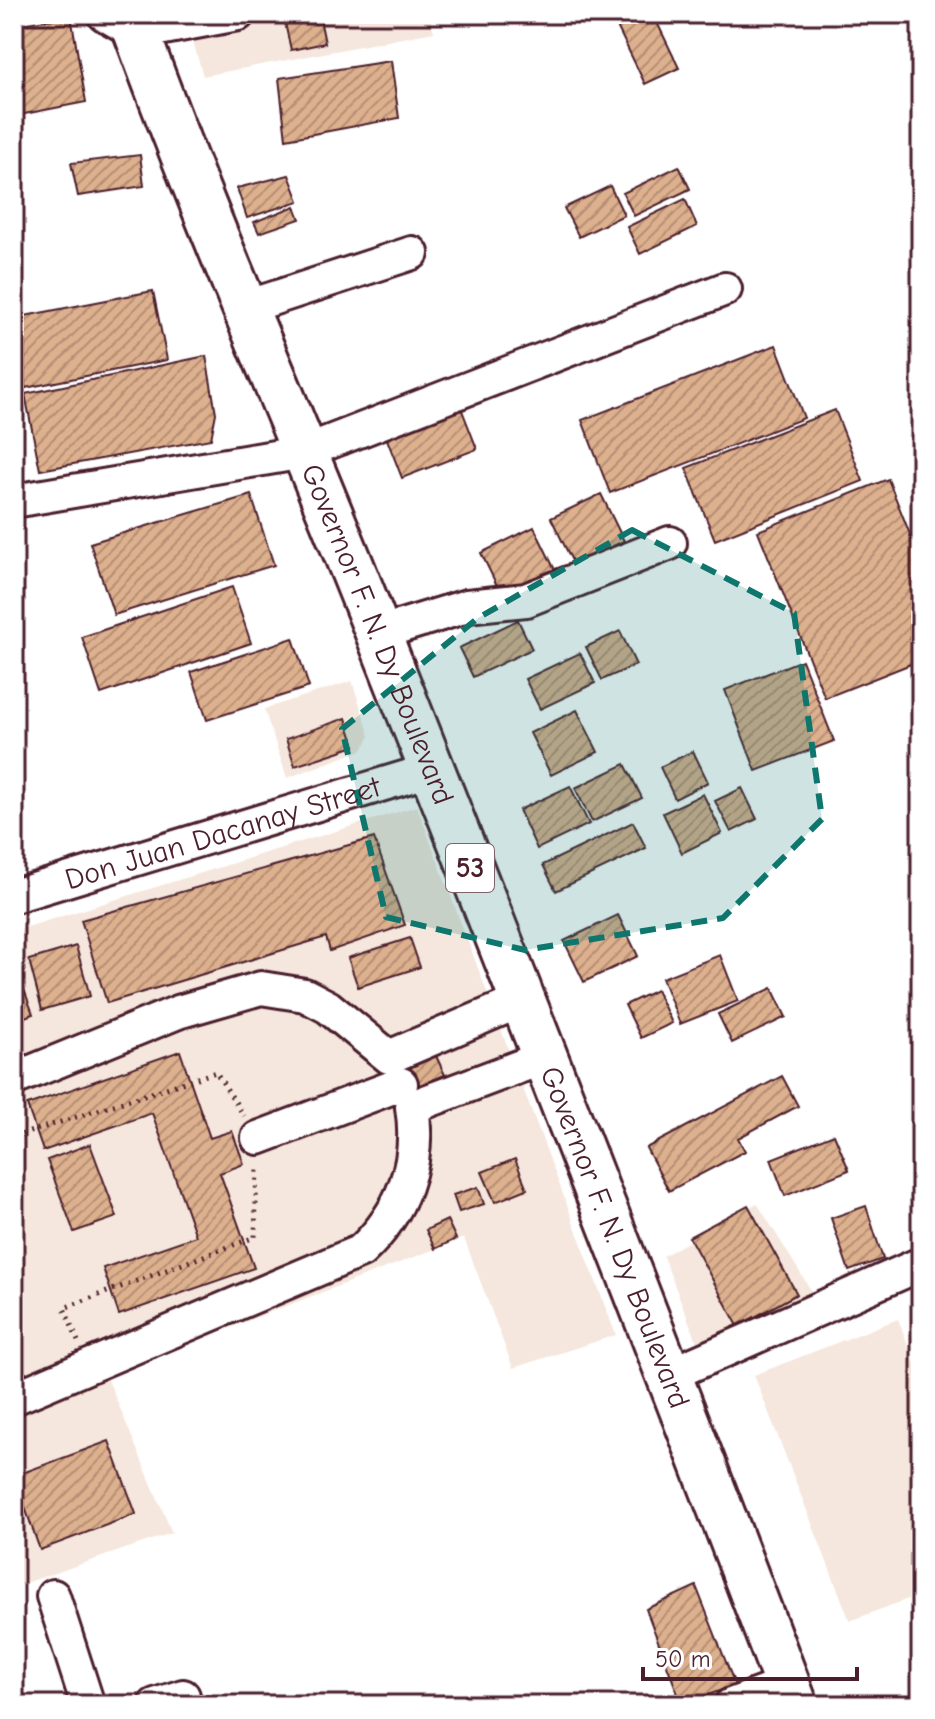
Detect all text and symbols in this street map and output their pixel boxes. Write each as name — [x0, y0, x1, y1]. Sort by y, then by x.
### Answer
street label: Governor F. N. Dy Boulevard — [294, 459, 461, 809]
street label: Don Juan Dacanay Street — [61, 768, 386, 897]
road number: 53 — [446, 844, 494, 892]
street label: Governor F. N. Dy Boulevard — [533, 1061, 697, 1413]
scale bar — [643, 1631, 857, 1681]
text: 50 m — [655, 1645, 711, 1673]

